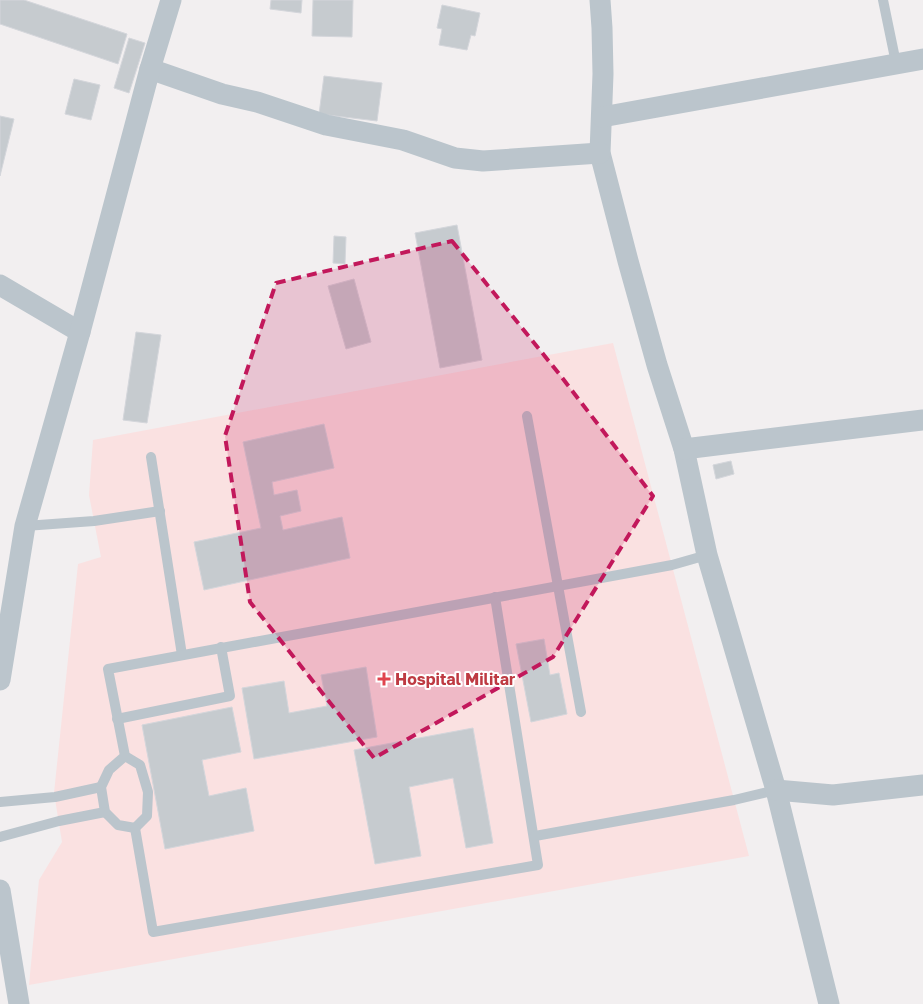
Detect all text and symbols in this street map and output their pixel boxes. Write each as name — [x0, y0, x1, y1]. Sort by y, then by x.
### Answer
place label: Hospital Militar — [395, 669, 515, 689]
marker: Hospital Militar — [377, 672, 391, 686]

